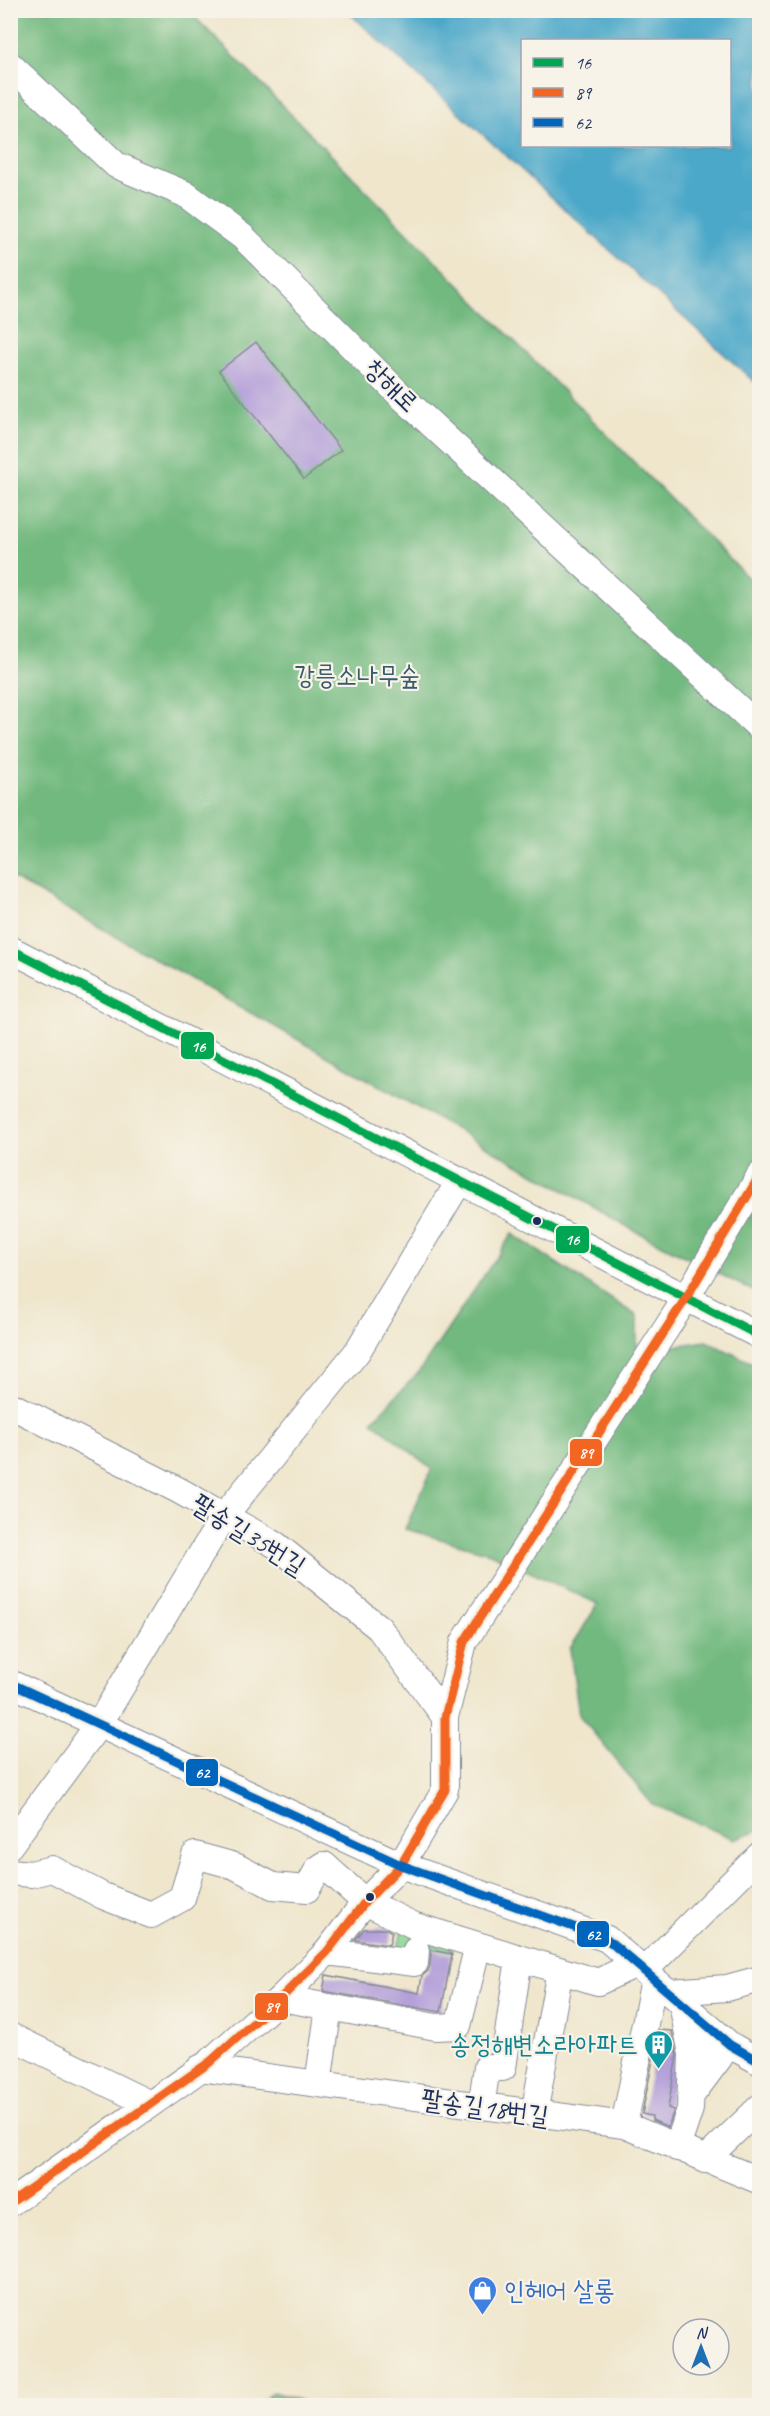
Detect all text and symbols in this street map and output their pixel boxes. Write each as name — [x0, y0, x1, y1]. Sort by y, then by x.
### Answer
legend — [521, 39, 731, 147]
text: 16 — [575, 52, 592, 74]
text: 89 — [575, 82, 593, 104]
text: 62 — [575, 112, 593, 134]
street label: 창해로 — [358, 352, 426, 419]
park label: 강릉소나무숲 — [294, 659, 420, 692]
line badge: 16 — [180, 1031, 215, 1060]
text: 16 — [191, 1037, 207, 1057]
unlabelled marker — [531, 1215, 543, 1227]
line badge: 16 — [555, 1225, 590, 1254]
text: 16 — [565, 1230, 581, 1250]
line badge: 89 — [569, 1438, 603, 1467]
text: 89 — [579, 1443, 595, 1463]
street label: 팔송길35번길 — [186, 1487, 312, 1582]
line badge: 62 — [185, 1758, 219, 1787]
text: 62 — [195, 1763, 211, 1783]
unlabelled marker — [364, 1891, 376, 1903]
line badge: 62 — [576, 1920, 610, 1948]
text: 62 — [586, 1925, 602, 1945]
line badge: 89 — [254, 1992, 289, 2021]
text: 89 — [265, 1997, 281, 2017]
place label: 송정해변소라아파트 — [450, 2028, 638, 2061]
building icon: 송정해변소라아파트 — [643, 2028, 675, 2070]
street label: 팔송길18번길 — [419, 2082, 551, 2133]
shop icon: 인헤어 살롱 — [467, 2274, 499, 2316]
place label: 인헤어 살롱 — [504, 2274, 615, 2307]
north arrow — [671, 2317, 731, 2377]
text: N — [696, 2323, 709, 2343]

